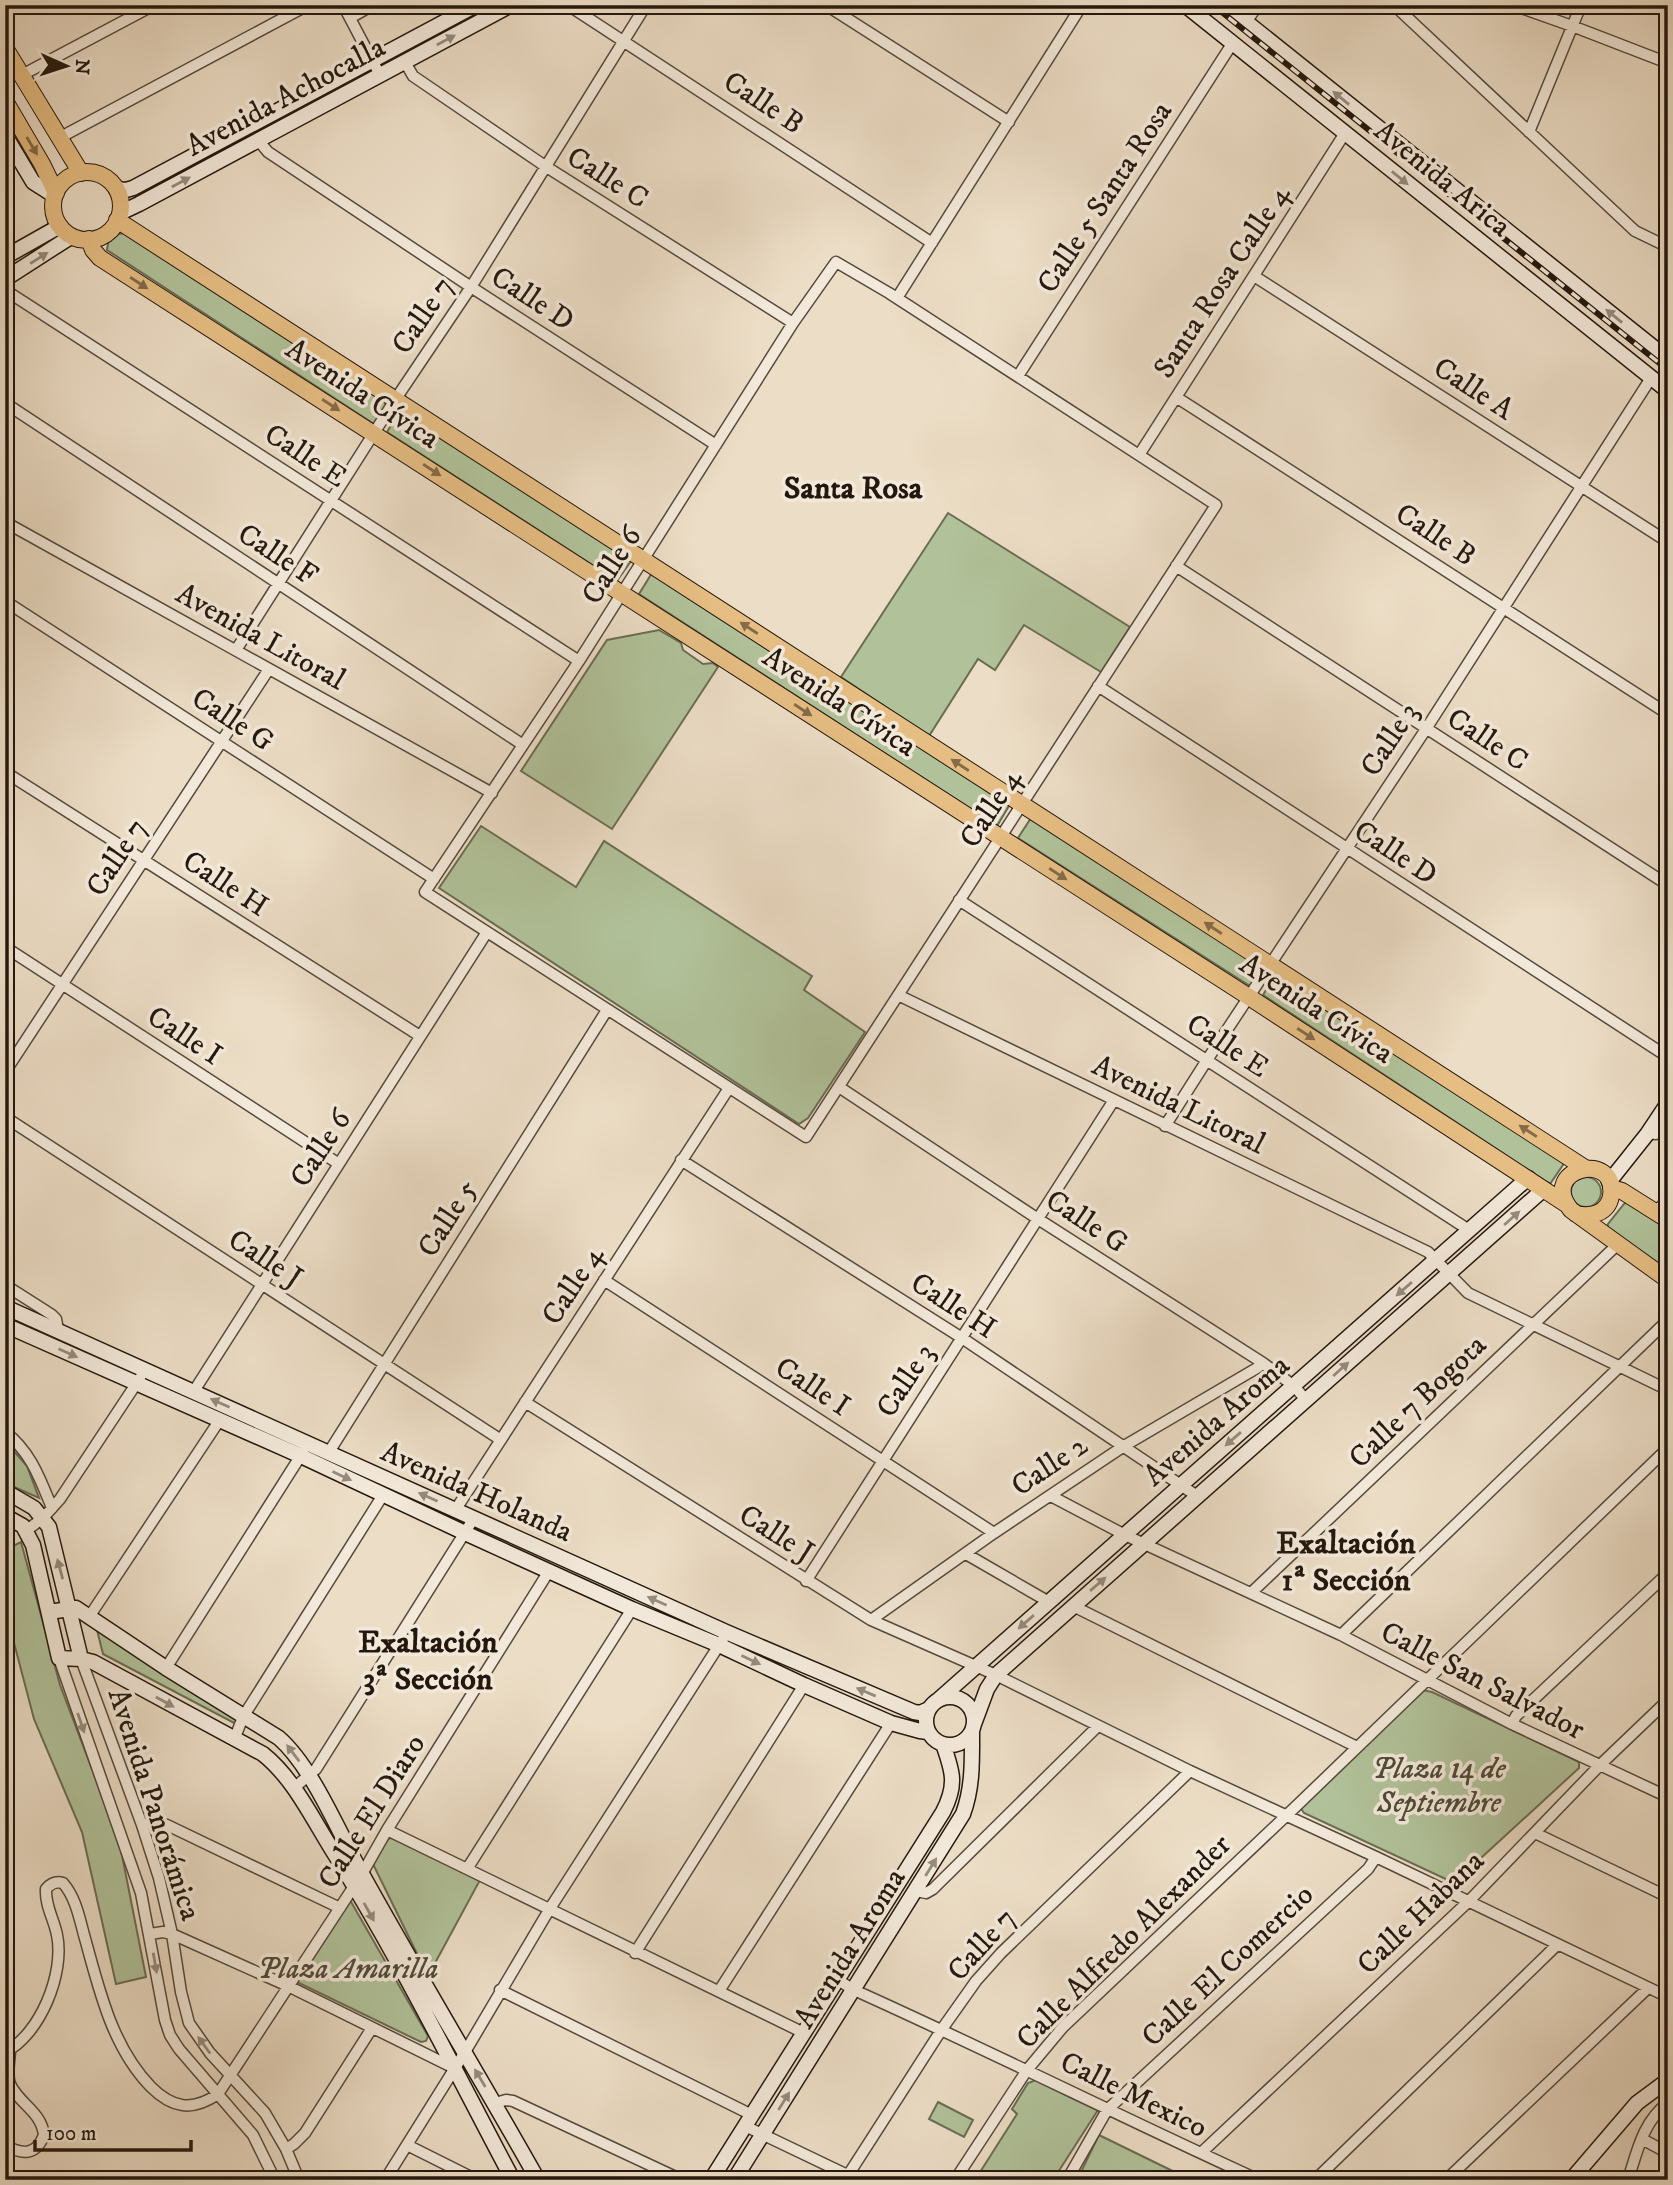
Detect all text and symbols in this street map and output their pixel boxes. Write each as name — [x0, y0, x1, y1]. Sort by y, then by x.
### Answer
street label: Avenida Achocalla — [180, 29, 392, 165]
north arrow — [32, 32, 102, 102]
one-way arrow — [436, 34, 456, 46]
text: N — [70, 58, 93, 76]
street label: Calle B — [716, 64, 810, 143]
one-way arrow — [1332, 91, 1350, 106]
street label: Calle 5 Santa Rosa — [1030, 95, 1181, 300]
street label: Avenida Arica — [1366, 113, 1518, 246]
one-way arrow — [26, 137, 38, 156]
street label: Calle C — [559, 139, 655, 218]
one-way arrow — [1392, 170, 1409, 185]
one-way arrow — [171, 176, 190, 188]
street label: Santa Rosa Calle 4 — [1146, 178, 1299, 385]
one-way arrow — [29, 251, 48, 264]
street label: Calle D — [484, 259, 581, 340]
street label: Calle 7 — [384, 270, 462, 362]
one-way arrow — [129, 276, 149, 289]
one-way arrow — [1606, 309, 1624, 324]
street label: Avenida Cívica — [278, 331, 446, 458]
street label: Calle A — [1426, 350, 1521, 429]
one-way arrow — [322, 398, 340, 412]
street label: Calle E — [257, 416, 353, 496]
one-way arrow — [422, 464, 442, 477]
district label: Santa Rosa — [784, 469, 923, 509]
street label: Calle B — [1388, 496, 1482, 575]
street label: Calle F — [230, 516, 324, 595]
street label: Calle 6 — [574, 519, 651, 612]
street label: Avenida Litoral — [169, 576, 351, 699]
one-way arrow — [739, 622, 758, 635]
street label: Avenida Cívica — [755, 639, 923, 766]
street label: Calle G — [184, 680, 280, 760]
street label: Calle 3 — [1353, 696, 1428, 784]
street label: Calle C — [1440, 700, 1535, 780]
one-way arrow — [793, 703, 812, 716]
one-way arrow — [950, 759, 970, 772]
street label: Calle 4 — [952, 762, 1031, 855]
street label: Calle 7 — [79, 812, 156, 904]
street label: Calle D — [1347, 813, 1444, 894]
street label: Calle H — [175, 843, 275, 926]
one-way arrow — [1048, 868, 1067, 881]
one-way arrow — [1204, 921, 1223, 934]
street label: Avenida Cívica — [1232, 946, 1400, 1073]
street label: Calle I — [140, 998, 229, 1074]
street label: Calle E — [1179, 1006, 1275, 1086]
one-way arrow — [1297, 1027, 1315, 1041]
street label: Avenida Litoral — [1086, 1048, 1271, 1163]
street label: Calle 6 — [283, 1102, 361, 1195]
one-way arrow — [1518, 1124, 1538, 1137]
street label: Calle 5 — [410, 1173, 486, 1264]
street label: Calle G — [1038, 1182, 1134, 1262]
one-way arrow — [1503, 1210, 1521, 1226]
street label: Calle J — [221, 1222, 309, 1297]
street label: Calle 4 — [534, 1239, 613, 1332]
street label: Calle H — [903, 1265, 1003, 1348]
one-way arrow — [1396, 1280, 1413, 1296]
street label: Calle 7 Bogota — [1342, 1327, 1495, 1477]
street label: Calle 3 — [869, 1337, 944, 1425]
street label: Avenida Aroma — [1136, 1347, 1298, 1495]
one-way arrow — [57, 1348, 78, 1359]
street label: Calle I — [768, 1349, 857, 1425]
one-way arrow — [1333, 1361, 1350, 1377]
one-way arrow — [210, 1397, 230, 1409]
street label: Calle 2 — [1005, 1427, 1095, 1505]
one-way arrow — [1224, 1431, 1242, 1447]
street label: Avenida Holanda — [375, 1434, 578, 1551]
one-way arrow — [332, 1470, 352, 1482]
one-way arrow — [418, 1491, 438, 1503]
street label: Calle J — [732, 1497, 821, 1572]
district label: Exaltación 1ª Sección — [1276, 1524, 1416, 1601]
one-way arrow — [54, 1558, 64, 1579]
one-way arrow — [1089, 1577, 1106, 1592]
one-way arrow — [647, 1595, 667, 1607]
one-way arrow — [1017, 1614, 1035, 1630]
street label: Calle San Salvador — [1374, 1614, 1590, 1749]
district label: Exaltación 3ª Sección — [358, 1623, 498, 1700]
one-way arrow — [741, 1654, 761, 1666]
street label: Avenida Panorámica — [99, 1684, 209, 1925]
one-way arrow — [855, 1686, 876, 1697]
one-way arrow — [156, 1696, 175, 1708]
one-way arrow — [76, 1712, 87, 1733]
street label: Calle El Diaro — [310, 1728, 434, 1896]
one-way arrow — [286, 1745, 301, 1763]
park label: Plaza 14 de Septiembre — [1372, 1751, 1506, 1822]
street label: Calle Alfredo Alexander — [1009, 1827, 1239, 2057]
street label: Calle Habana — [1350, 1843, 1493, 1983]
one-way arrow — [924, 1858, 937, 1877]
street label: Avenida Aroma — [786, 1862, 914, 2036]
street label: Calle El Comercio — [1134, 1877, 1322, 2055]
street label: Calle 7 — [940, 1901, 1024, 1989]
one-way arrow — [363, 1902, 374, 1922]
park label: Plaza Amarilla — [257, 1951, 439, 1988]
one-way arrow — [150, 1952, 161, 1974]
one-way arrow — [197, 2036, 211, 2054]
street label: Calle Mexico — [1054, 2044, 1213, 2147]
one-way arrow — [474, 2068, 486, 2087]
one-way arrow — [777, 2092, 790, 2111]
scale bar — [35, 2108, 191, 2152]
text: 100 m — [46, 2121, 97, 2147]

